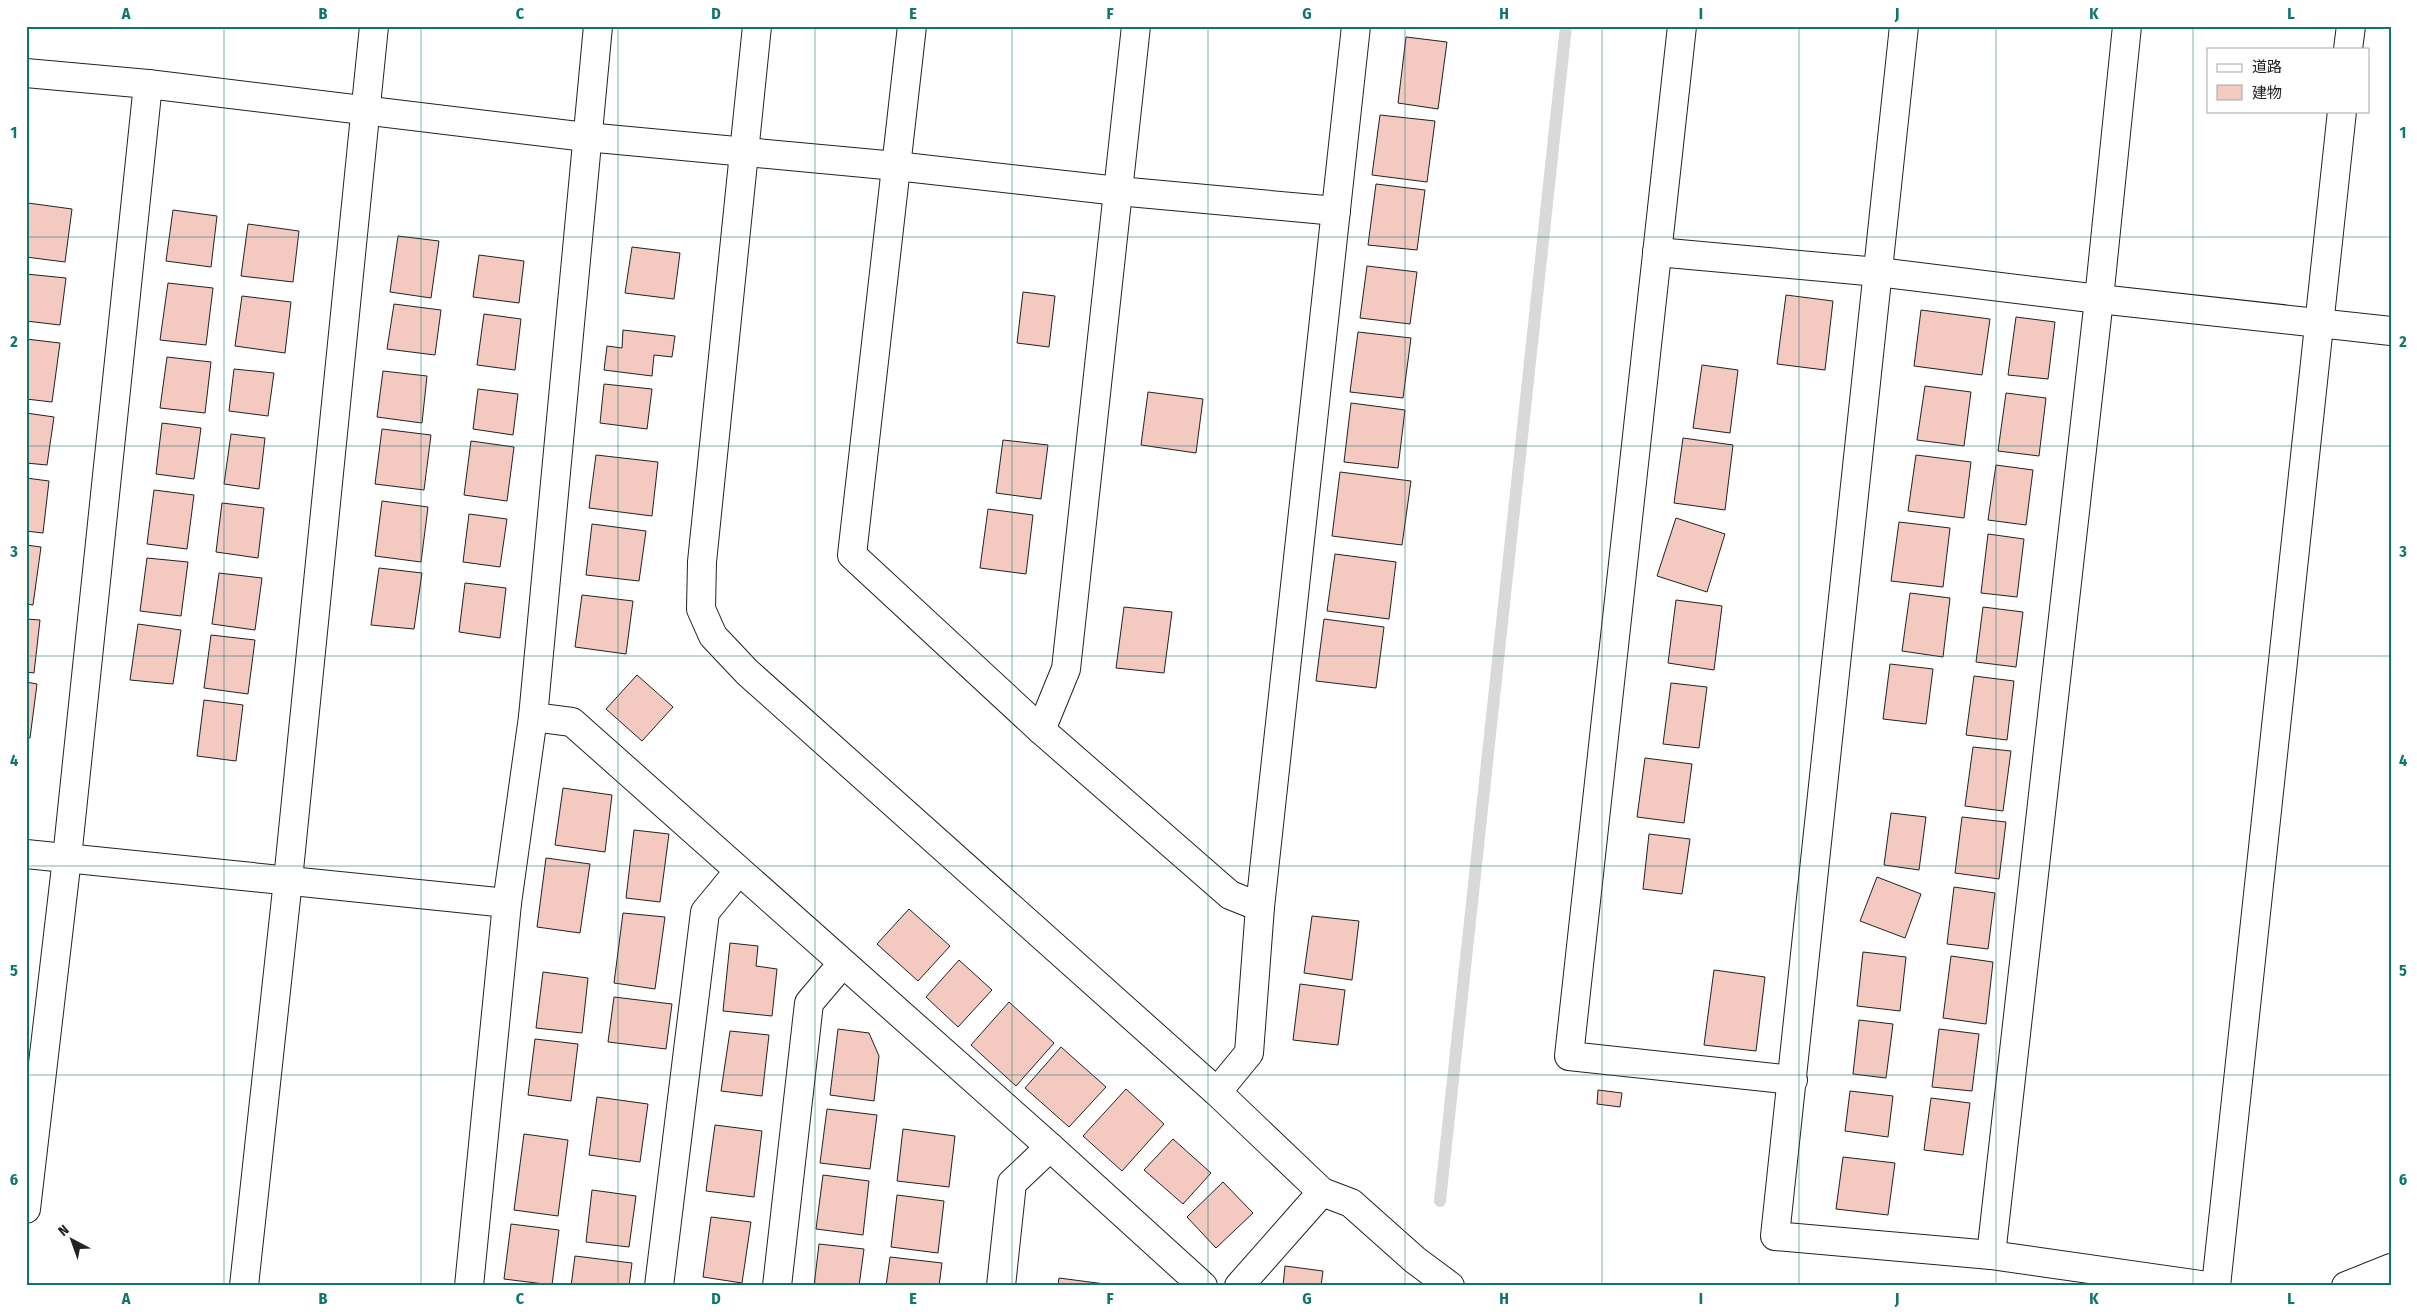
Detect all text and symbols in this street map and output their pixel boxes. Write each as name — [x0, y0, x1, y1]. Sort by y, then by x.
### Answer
text: A — [121, 4, 131, 23]
text: B — [319, 4, 328, 23]
text: C — [516, 4, 525, 23]
text: D — [711, 4, 721, 23]
text: E — [909, 4, 917, 23]
text: F — [1106, 4, 1114, 23]
text: G — [1302, 4, 1312, 23]
text: H — [1499, 4, 1509, 23]
text: I — [1699, 4, 1703, 23]
text: J — [1894, 4, 1899, 23]
text: K — [2089, 4, 2099, 23]
text: L — [2287, 4, 2295, 23]
legend — [2207, 48, 2370, 112]
text: 道路 — [2252, 58, 2282, 76]
text: 建物 — [2252, 84, 2282, 102]
text: 1 — [11, 123, 17, 142]
text: 1 — [2400, 123, 2406, 142]
text: 2 — [9, 332, 18, 351]
text: 2 — [2398, 332, 2407, 351]
text: 3 — [9, 542, 18, 561]
text: 3 — [2398, 542, 2407, 561]
text: 4 — [10, 751, 18, 770]
text: 4 — [2399, 751, 2407, 770]
text: 5 — [10, 961, 18, 980]
text: 5 — [2399, 961, 2407, 980]
text: 6 — [10, 1170, 18, 1189]
text: 6 — [2399, 1170, 2407, 1189]
north arrow — [48, 1214, 98, 1264]
text: N — [55, 1221, 73, 1240]
text: A — [121, 1289, 131, 1308]
text: B — [319, 1289, 328, 1308]
text: C — [516, 1289, 525, 1308]
text: D — [711, 1289, 721, 1308]
text: E — [909, 1289, 917, 1308]
text: F — [1106, 1289, 1114, 1308]
text: G — [1302, 1289, 1312, 1308]
text: H — [1499, 1289, 1509, 1308]
text: I — [1699, 1289, 1703, 1308]
text: J — [1894, 1289, 1899, 1308]
text: K — [2089, 1289, 2099, 1308]
text: L — [2287, 1289, 2295, 1308]

